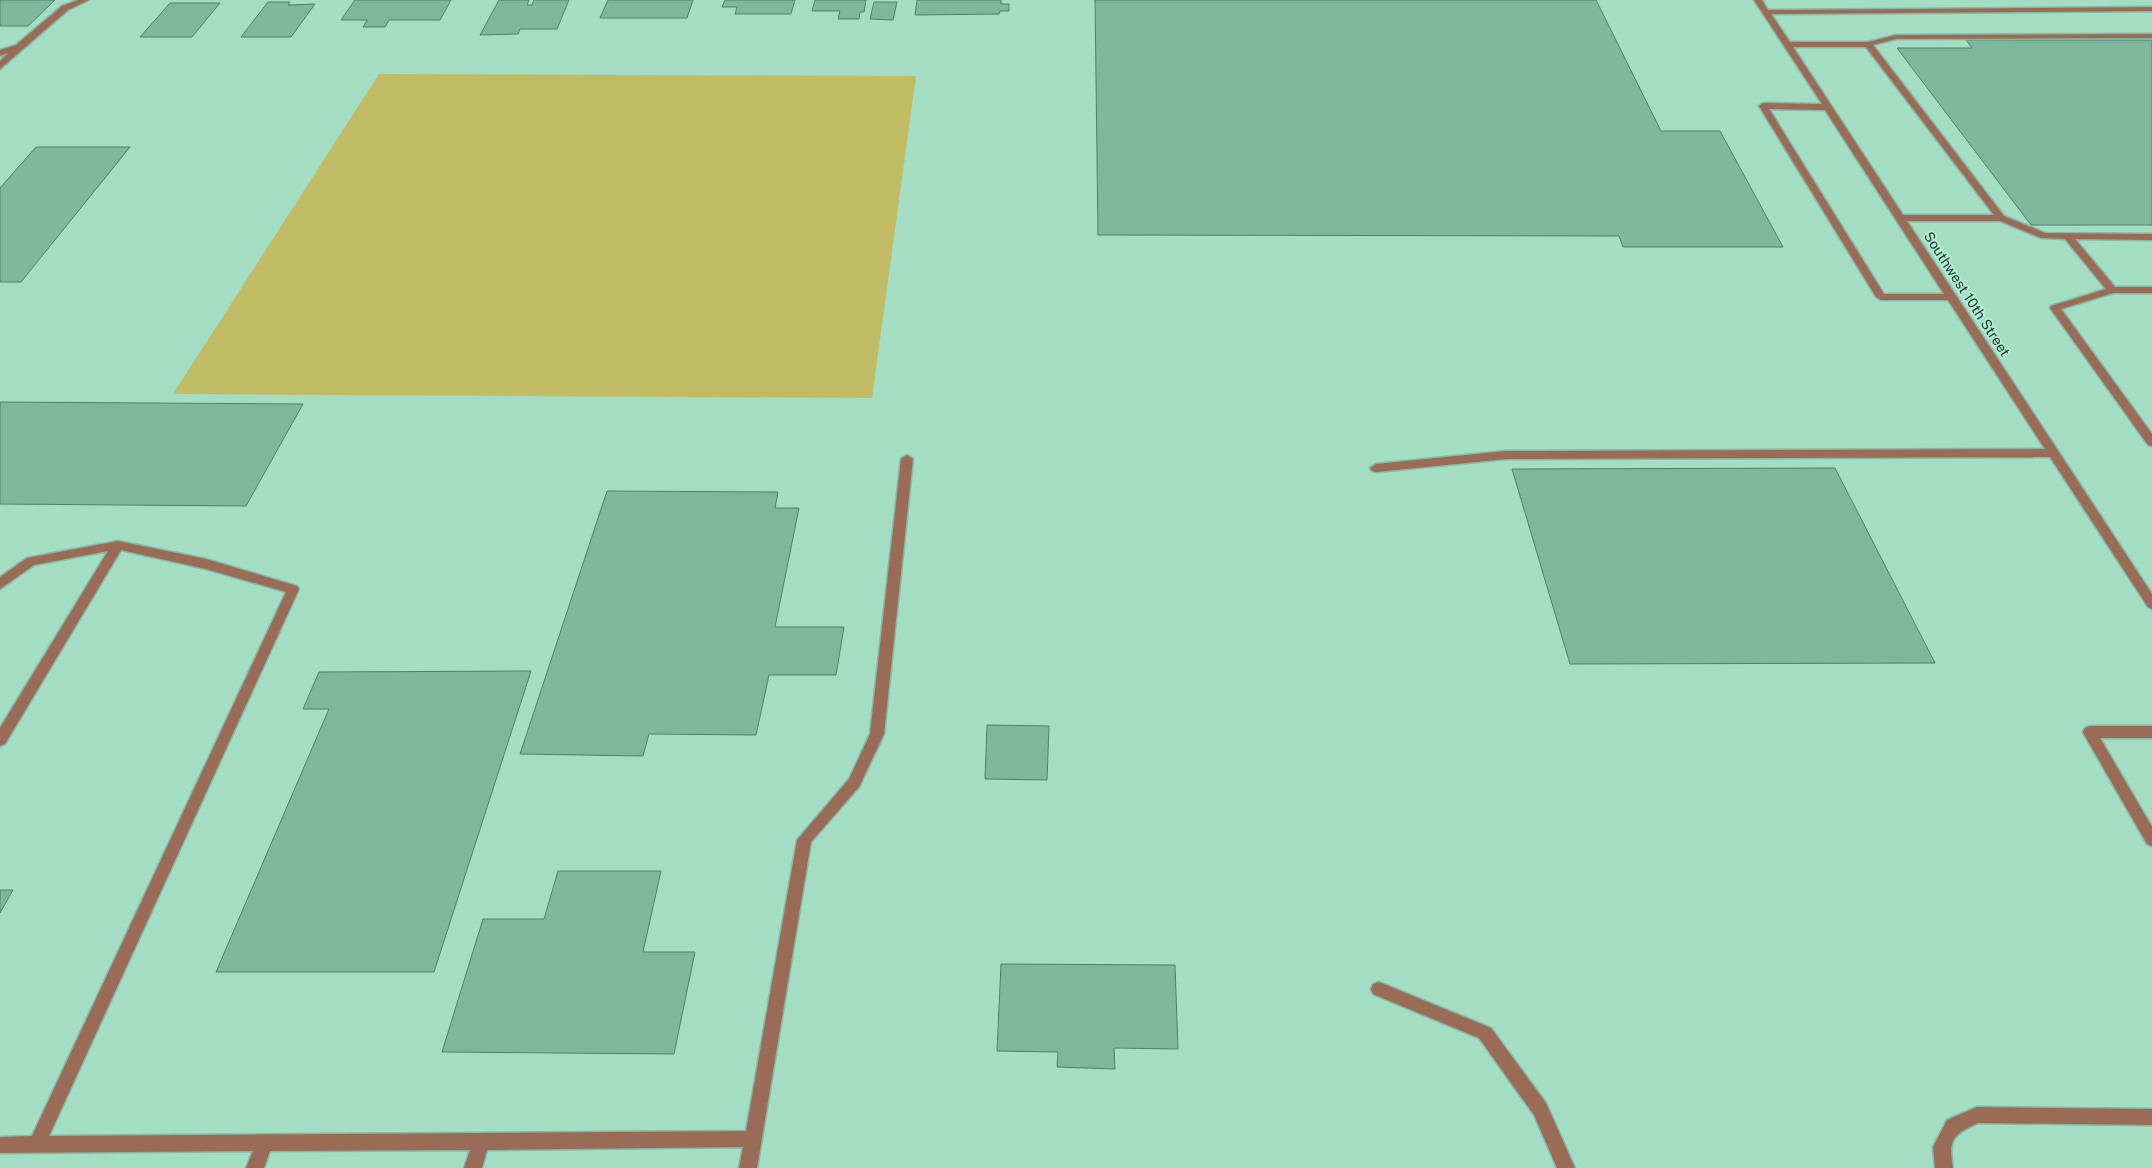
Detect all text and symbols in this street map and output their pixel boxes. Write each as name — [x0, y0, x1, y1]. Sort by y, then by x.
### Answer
street label: Southwest 10th Street — [1921, 229, 2013, 359]

